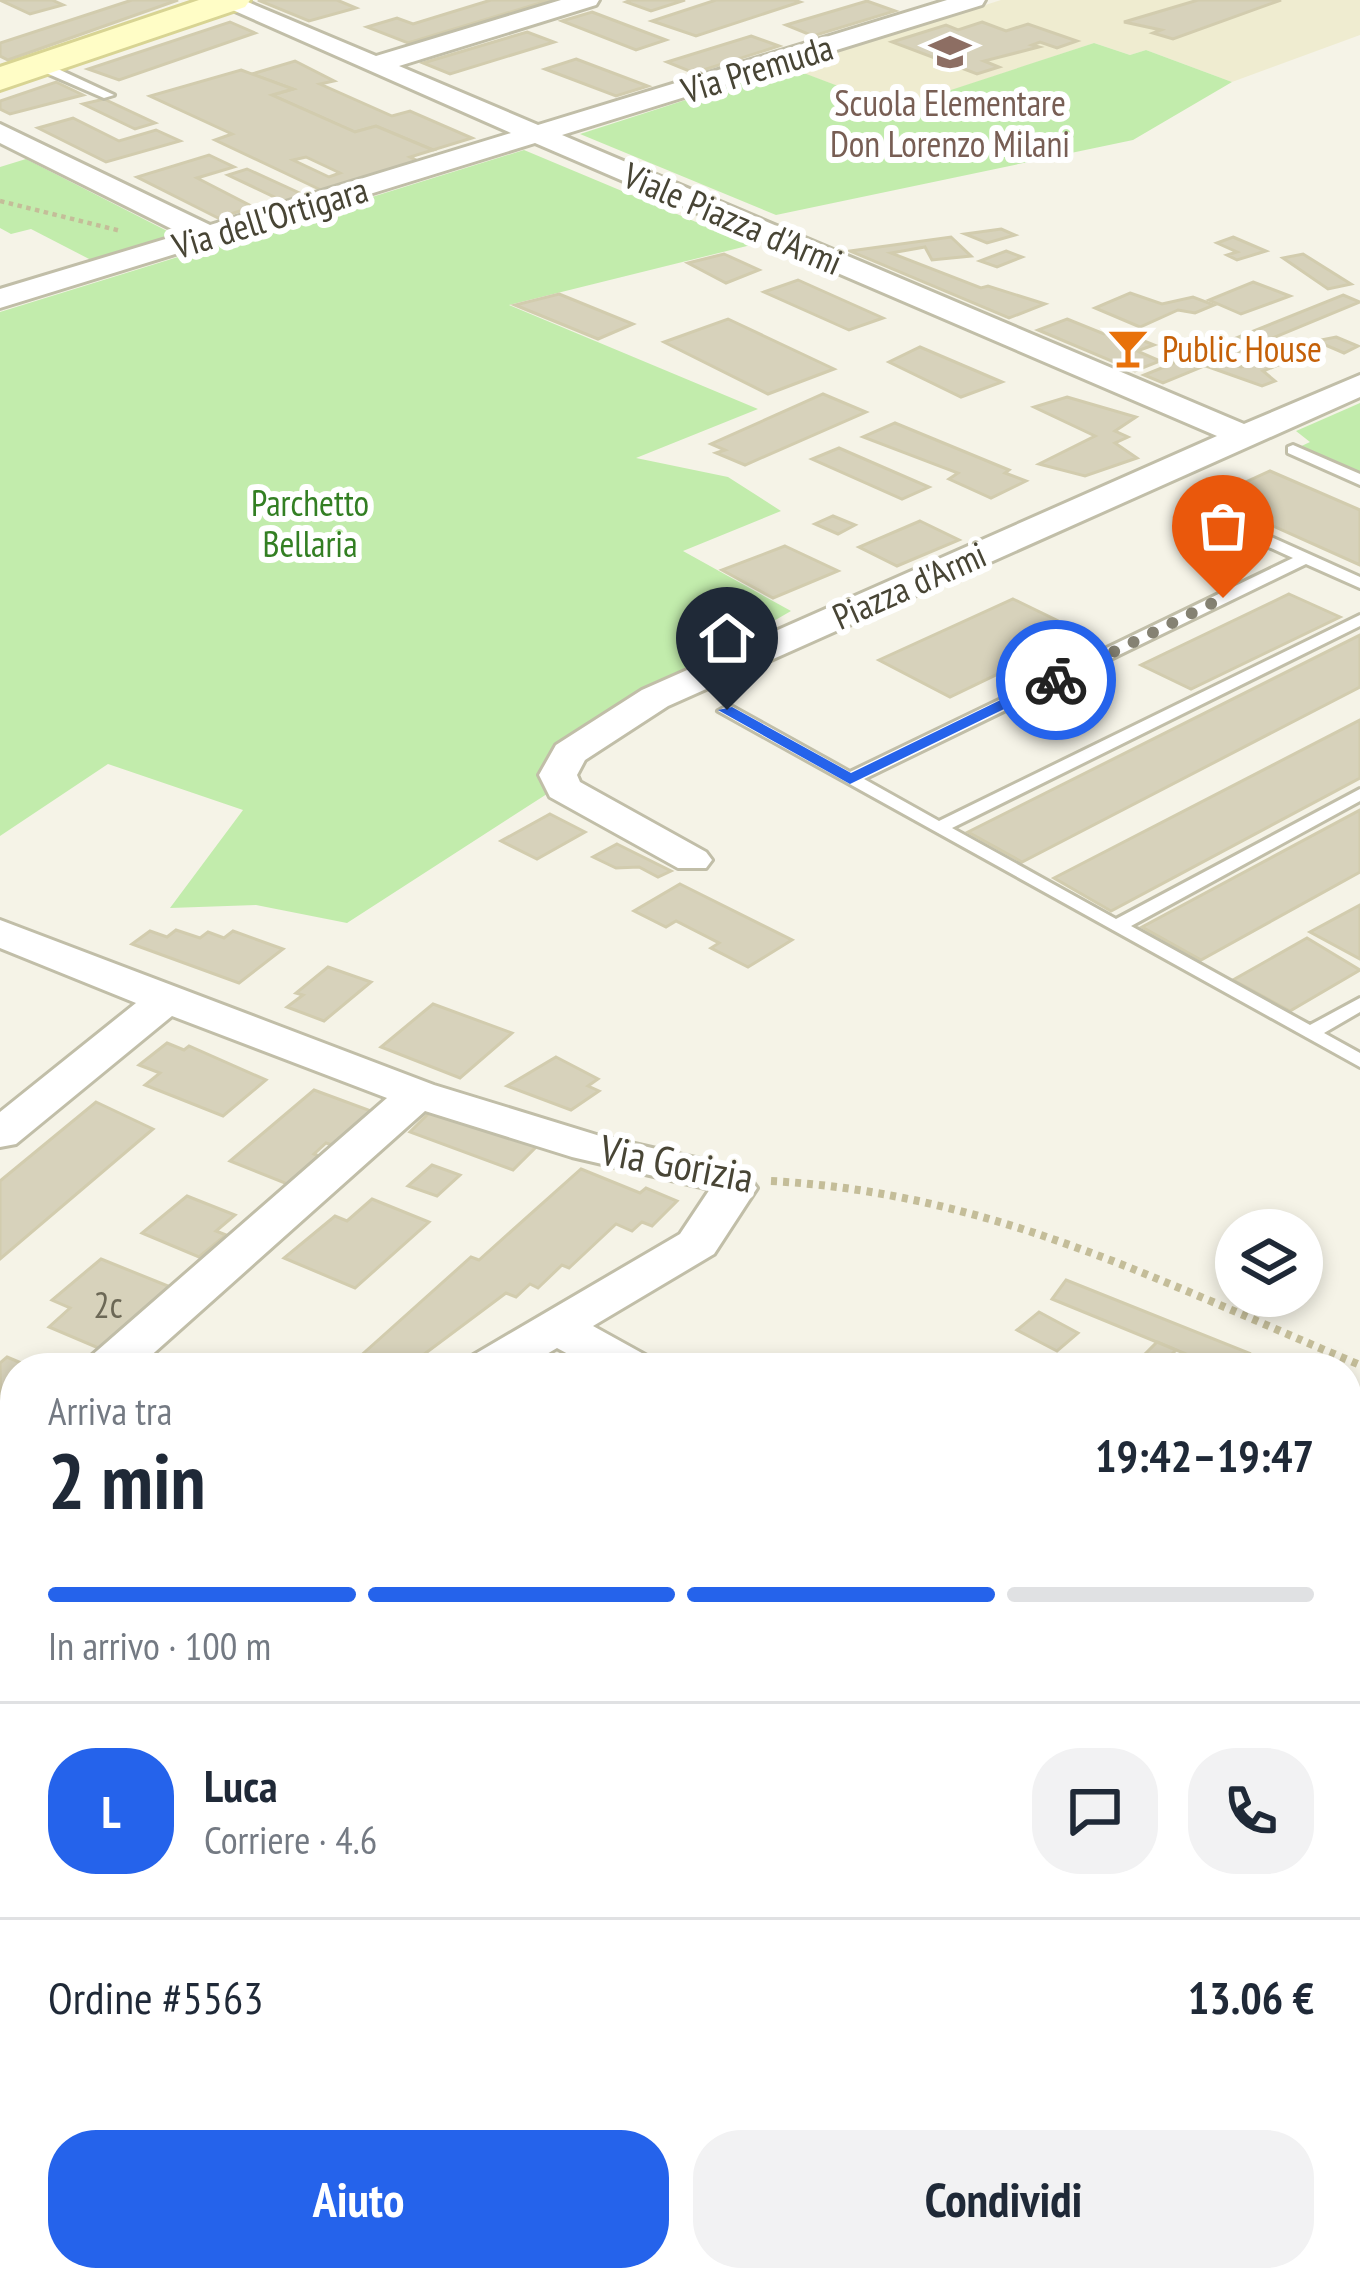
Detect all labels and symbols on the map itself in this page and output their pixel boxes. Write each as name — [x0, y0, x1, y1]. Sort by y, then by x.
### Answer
street label: Via Premuda — [675, 23, 838, 114]
school or university icon: Scuola Elementare Don Lorenzo Milani — [927, 29, 973, 75]
place label: Scuola Elementare Don Lorenzo Milani — [830, 79, 1070, 167]
street label: Viale Piazza d'Armi — [616, 150, 849, 285]
street label: Via dell'Ortigara — [166, 165, 373, 269]
bar icon: Public House — [1105, 325, 1151, 371]
place label: Public House — [1162, 325, 1322, 372]
pin — [1172, 475, 1274, 598]
park label: Parchetto Bellaria — [251, 479, 369, 567]
street label: Piazza d'Armi — [825, 530, 993, 640]
pin — [676, 587, 778, 710]
courier — [996, 620, 1116, 740]
street label: Via Gorizia — [595, 1121, 758, 1205]
house number: 2c — [93, 1281, 123, 1328]

